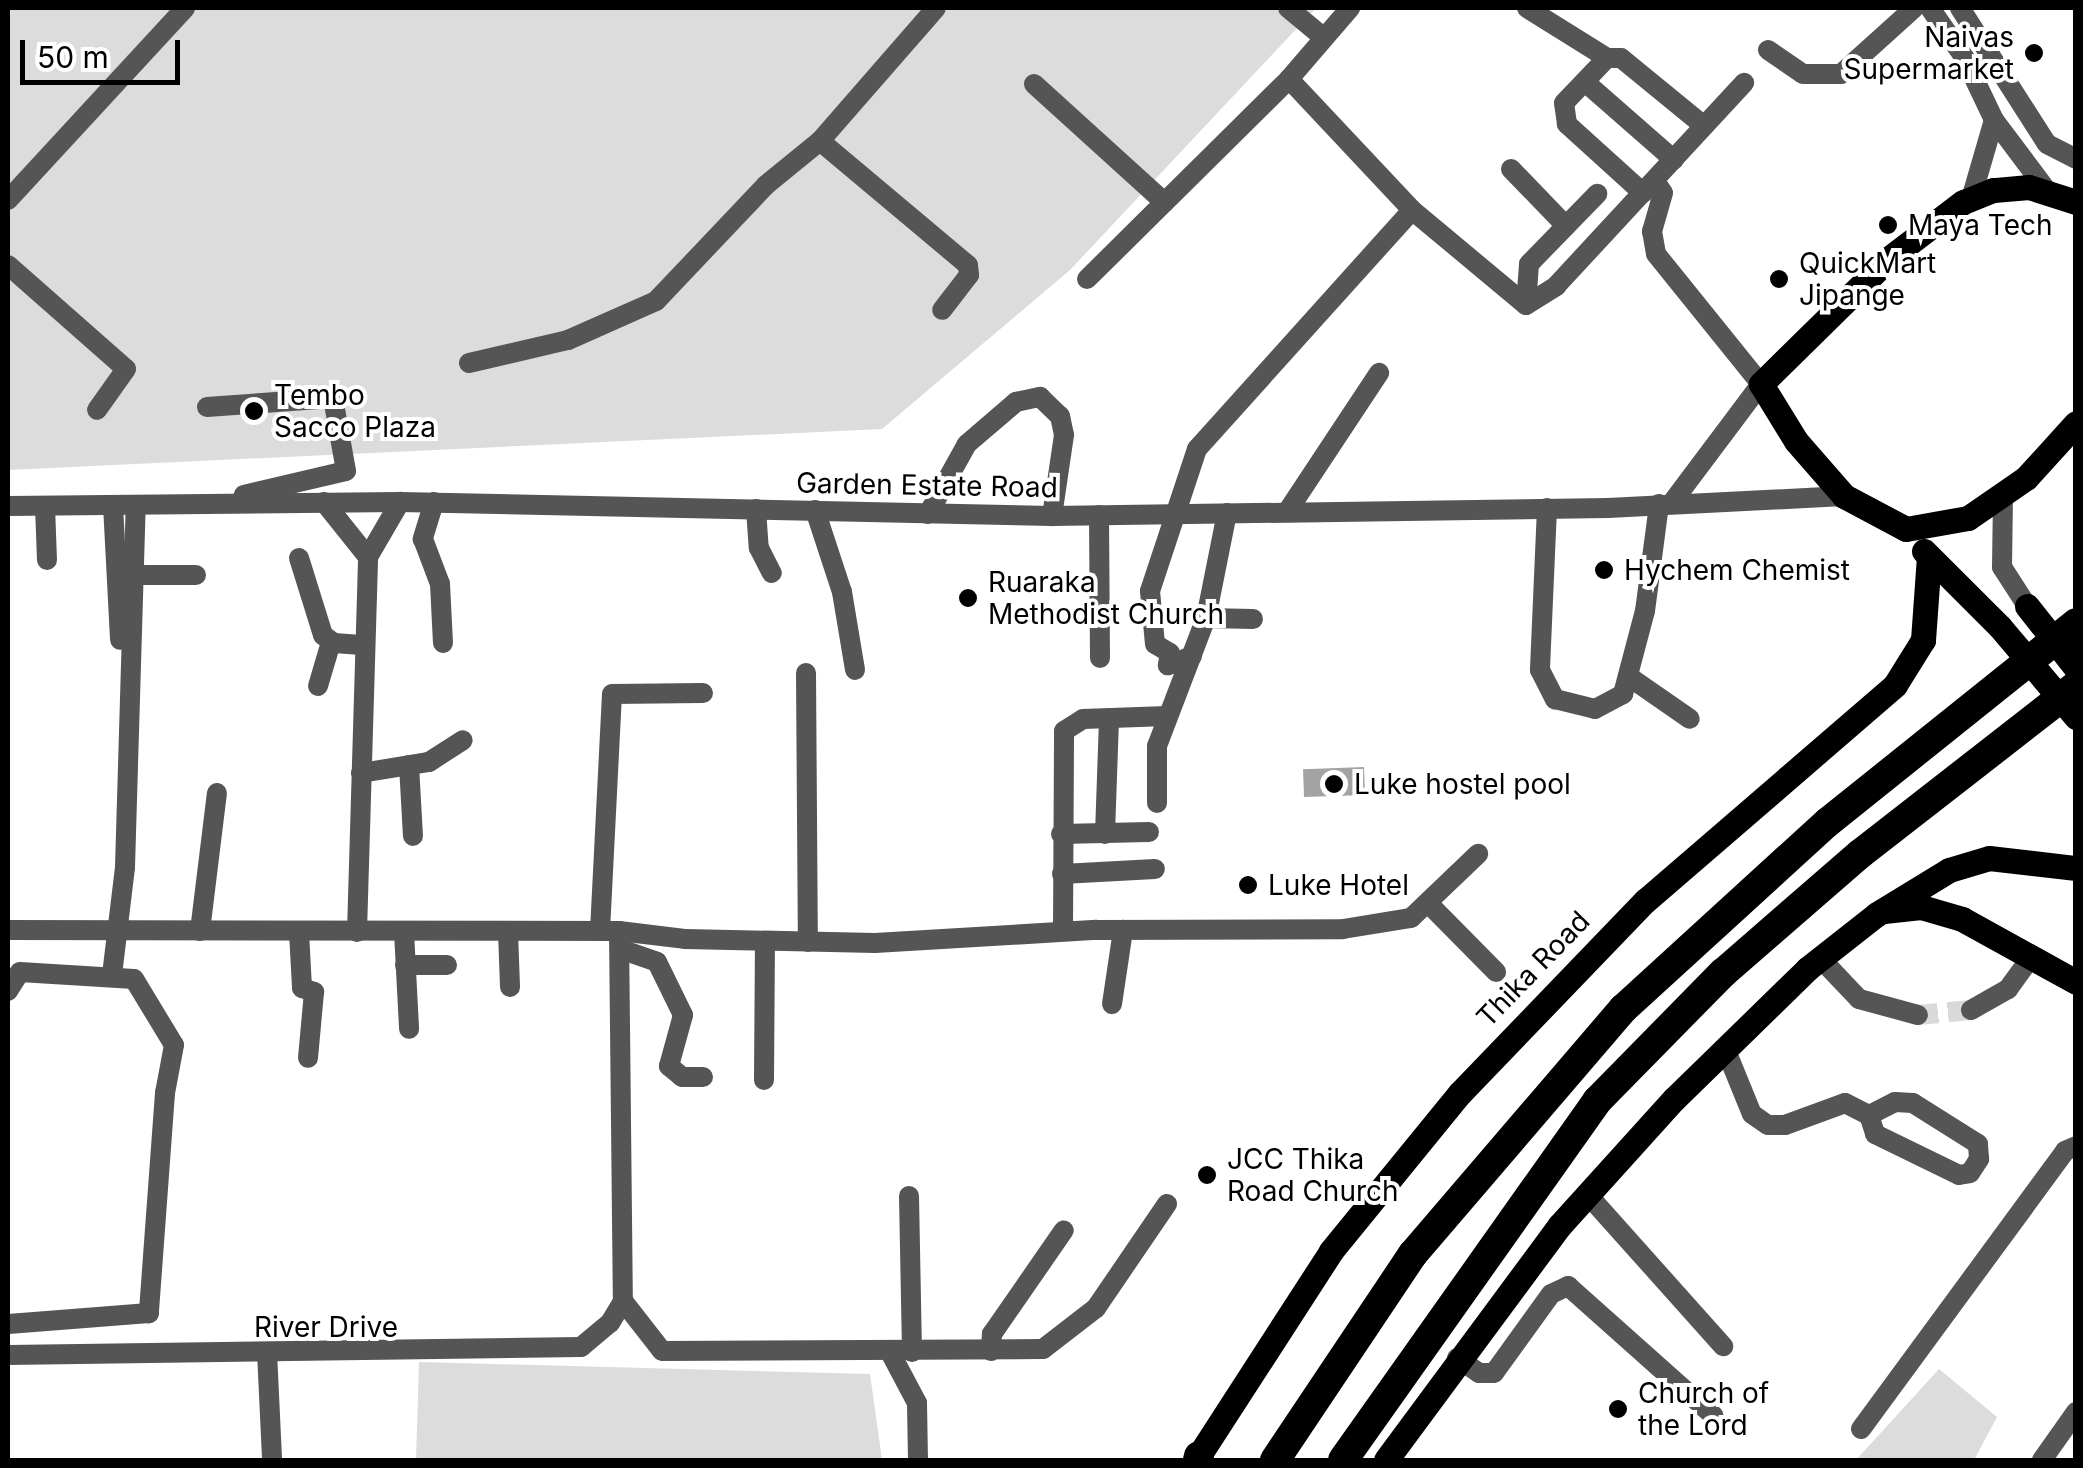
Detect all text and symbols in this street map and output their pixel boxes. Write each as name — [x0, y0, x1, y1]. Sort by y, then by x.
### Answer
scale bar — [25, 20, 185, 82]
place label: Naivas Supermarket — [1844, 20, 2014, 86]
text: 50 m — [37, 39, 109, 75]
marker: Naivas Supermarket — [2023, 42, 2045, 64]
place label: Maya Tech — [1908, 208, 2053, 242]
marker: Maya Tech — [1877, 214, 1899, 236]
place label: QuickMart Jipange — [1799, 246, 1936, 312]
marker: QuickMart Jipange — [1768, 268, 1790, 290]
place label: Tembo Sacco Plaza — [274, 378, 436, 444]
marker: Tembo Sacco Plaza — [243, 400, 265, 422]
street label: Garden Estate Road — [796, 466, 1058, 504]
place label: Hychem Chemist — [1624, 553, 1850, 587]
marker: Hychem Chemist — [1593, 559, 1615, 581]
place label: Ruaraka Methodist Church — [988, 565, 1224, 631]
marker: Ruaraka Methodist Church — [957, 587, 979, 609]
place label: Luke hostel pool — [1354, 767, 1571, 801]
marker: Luke hostel pool — [1323, 773, 1345, 795]
place label: Luke Hotel — [1268, 868, 1409, 902]
marker: Luke Hotel — [1237, 874, 1259, 896]
street label: Thika Road — [1470, 904, 1596, 1034]
place label: JCC Thika Road Church — [1227, 1142, 1399, 1208]
marker: JCC Thika Road Church — [1196, 1164, 1218, 1186]
street label: River Drive — [254, 1310, 398, 1344]
place label: Church of the Lord — [1638, 1376, 1769, 1442]
marker: Church of the Lord — [1607, 1398, 1629, 1420]

